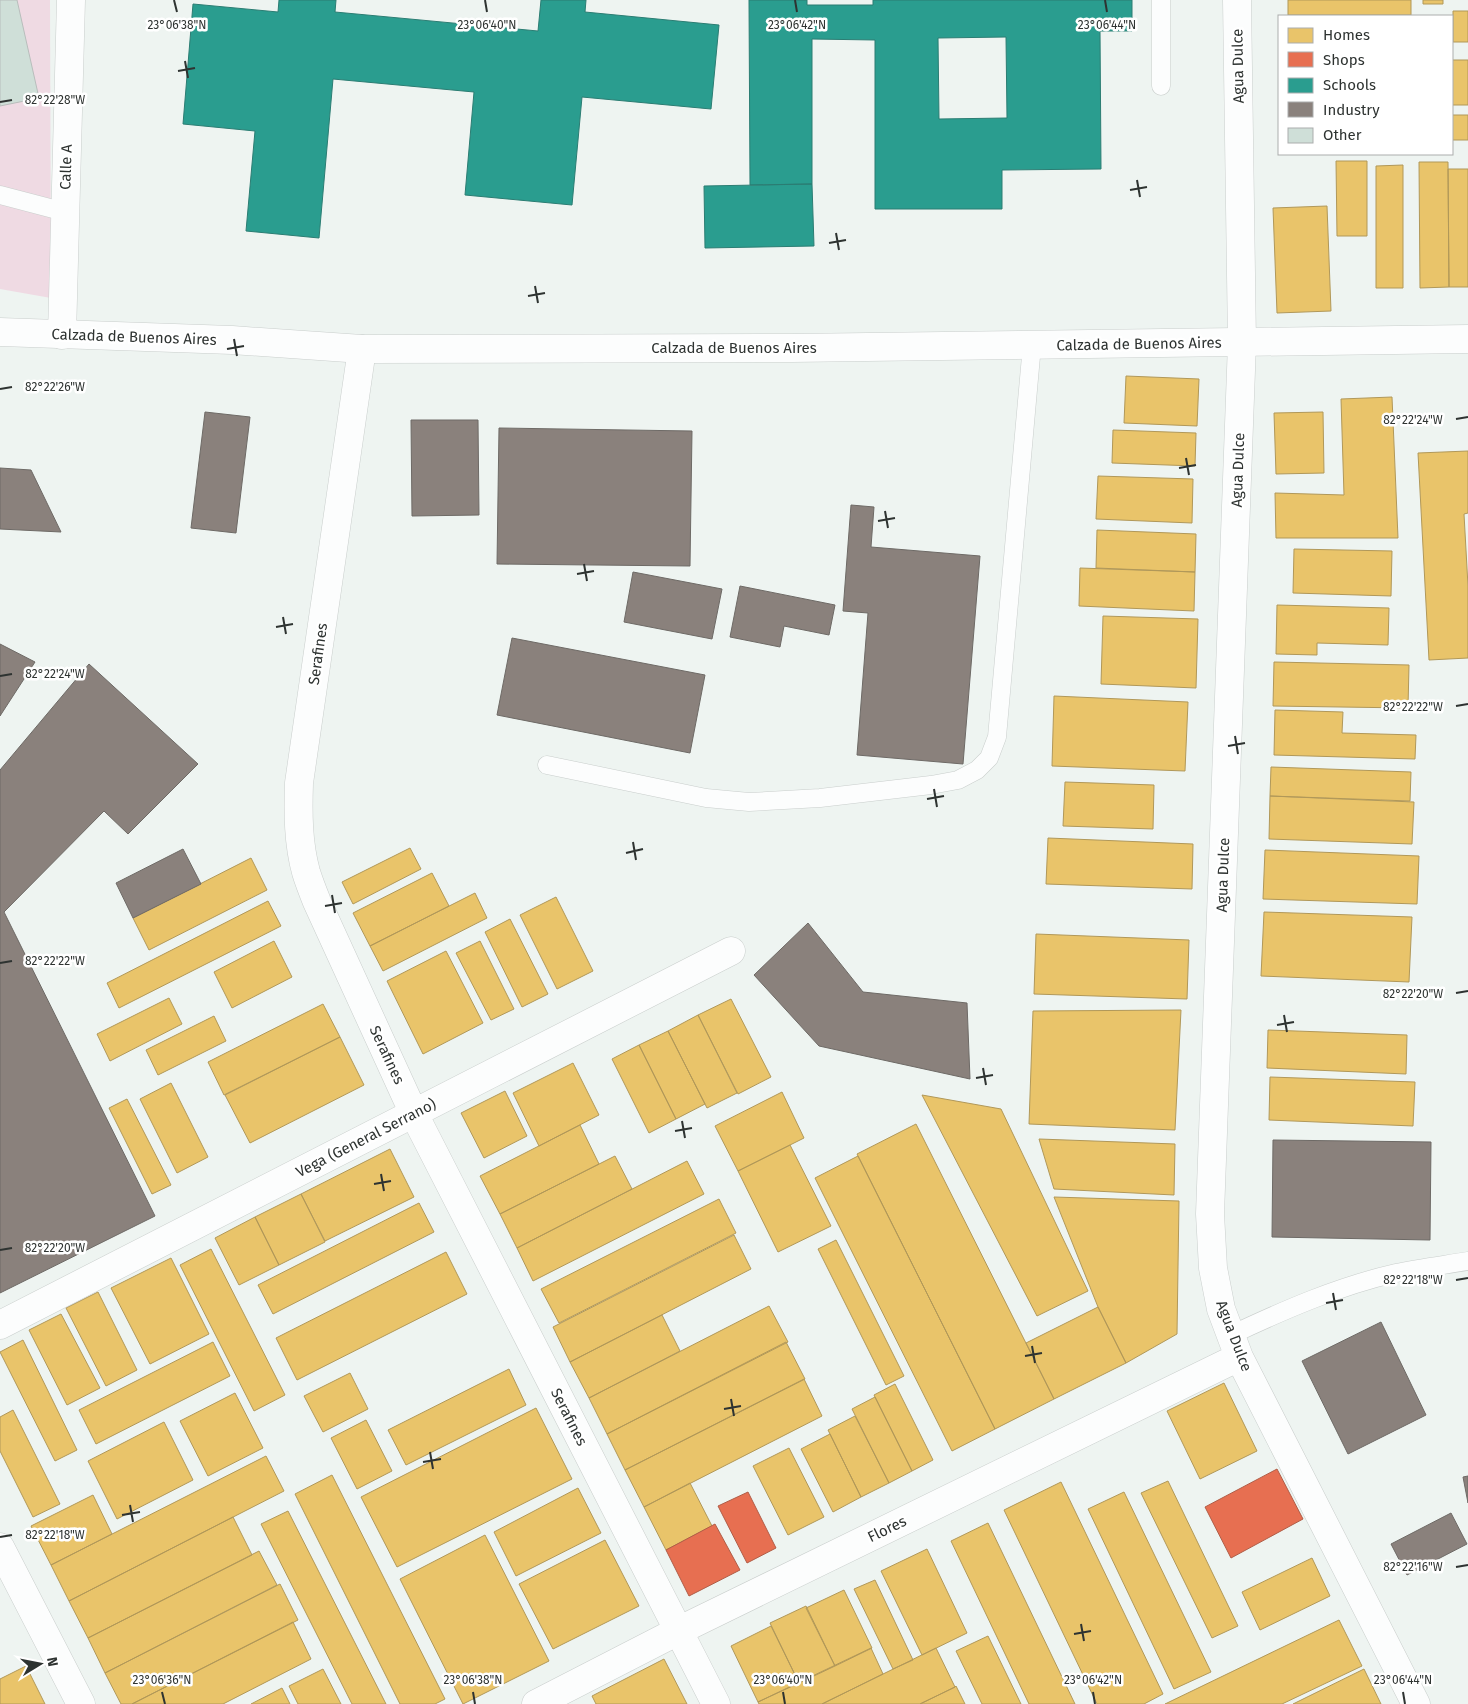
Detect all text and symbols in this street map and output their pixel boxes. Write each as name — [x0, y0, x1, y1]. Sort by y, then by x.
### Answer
legend — [1278, 15, 1453, 155]
text: 23°06'38"N — [147, 18, 207, 32]
text: 23°06'40"N — [457, 18, 517, 32]
text: 23°06'42"N — [768, 18, 826, 32]
text: 23°06'44"N — [1078, 18, 1136, 32]
text: Homes — [1323, 26, 1370, 44]
street label: Agua Dulce — [1228, 28, 1248, 104]
text: Shops — [1323, 51, 1365, 69]
text: Schools — [1323, 76, 1376, 94]
text: 82°22'28"W — [25, 93, 85, 107]
text: Industry — [1323, 101, 1380, 119]
text: Other — [1323, 126, 1362, 144]
street label: Calle A — [56, 143, 76, 190]
street label: Calzada de Buenos Aires — [51, 325, 217, 349]
street label: Calzada de Buenos Aires — [1056, 334, 1222, 354]
street label: Calzada de Buenos Aires — [651, 339, 817, 357]
text: 82°22'26"W — [25, 380, 85, 394]
text: 82°22'24"W — [1383, 413, 1443, 427]
street label: Agua Dulce — [1228, 432, 1248, 508]
street label: Serafines — [305, 622, 331, 686]
text: 82°22'24"W — [25, 667, 85, 681]
text: 82°22'22"W — [1383, 700, 1443, 714]
street label: Agua Dulce — [1213, 837, 1233, 913]
text: 82°22'22"W — [25, 954, 85, 968]
text: 82°22'20"W — [1383, 987, 1443, 1001]
street label: Serafines — [366, 1023, 408, 1087]
street label: Vega (General Serrano) — [293, 1095, 439, 1181]
text: 82°22'20"W — [25, 1241, 85, 1255]
text: 82°22'18"W — [1383, 1273, 1443, 1287]
street label: Agua Dulce — [1212, 1298, 1256, 1374]
street label: Serafines — [547, 1385, 591, 1449]
street label: Flores — [865, 1512, 909, 1546]
text: 82°22'18"W — [25, 1528, 85, 1542]
text: 82°22'16"W — [1383, 1560, 1443, 1574]
north arrow — [15, 1639, 65, 1689]
text: N — [43, 1656, 61, 1668]
text: 23°06'36"N — [133, 1673, 191, 1687]
text: 23°06'38"N — [443, 1673, 503, 1687]
text: 23°06'40"N — [753, 1673, 813, 1687]
text: 23°06'42"N — [1064, 1673, 1122, 1687]
text: 23°06'44"N — [1374, 1673, 1432, 1687]

